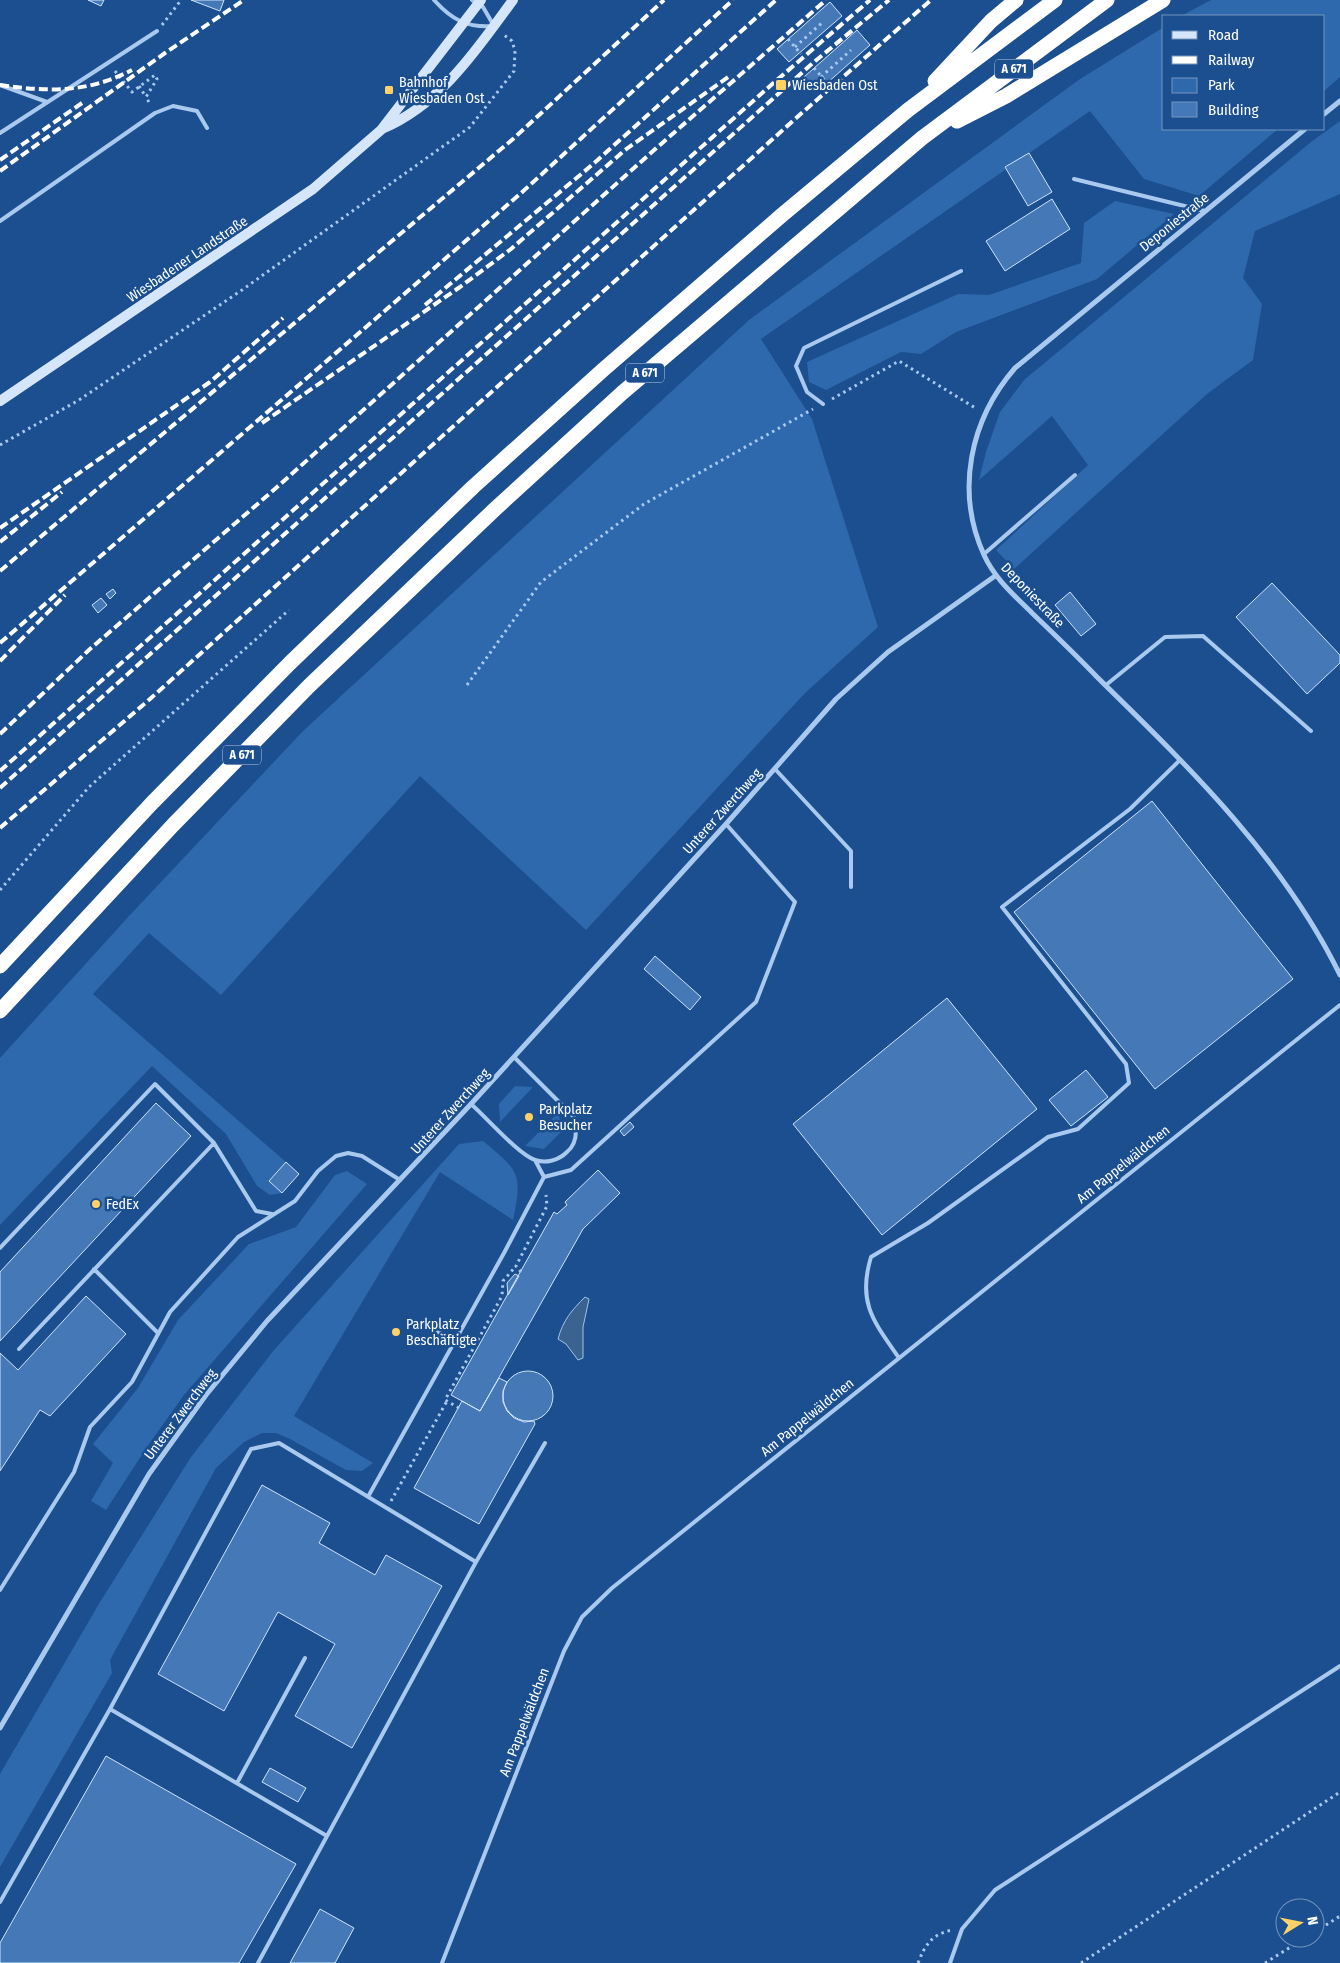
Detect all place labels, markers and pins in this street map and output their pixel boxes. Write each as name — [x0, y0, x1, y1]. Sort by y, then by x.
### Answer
place label: Bahnhof Wiesbaden Ost — [399, 74, 485, 107]
place label: Wiesbaden Ost — [792, 77, 878, 94]
marker: Wiesbaden Ost — [774, 78, 788, 92]
marker: Bahnhof Wiesbaden Ost — [383, 84, 395, 96]
place label: Parkplatz Besucher — [539, 1101, 592, 1134]
marker: Parkplatz Besucher — [523, 1111, 535, 1123]
place label: FedEx — [106, 1196, 140, 1213]
marker: FedEx — [90, 1198, 102, 1210]
place label: Parkplatz Beschäftigte — [406, 1316, 477, 1349]
marker: Parkplatz Beschäftigte — [390, 1326, 402, 1338]

